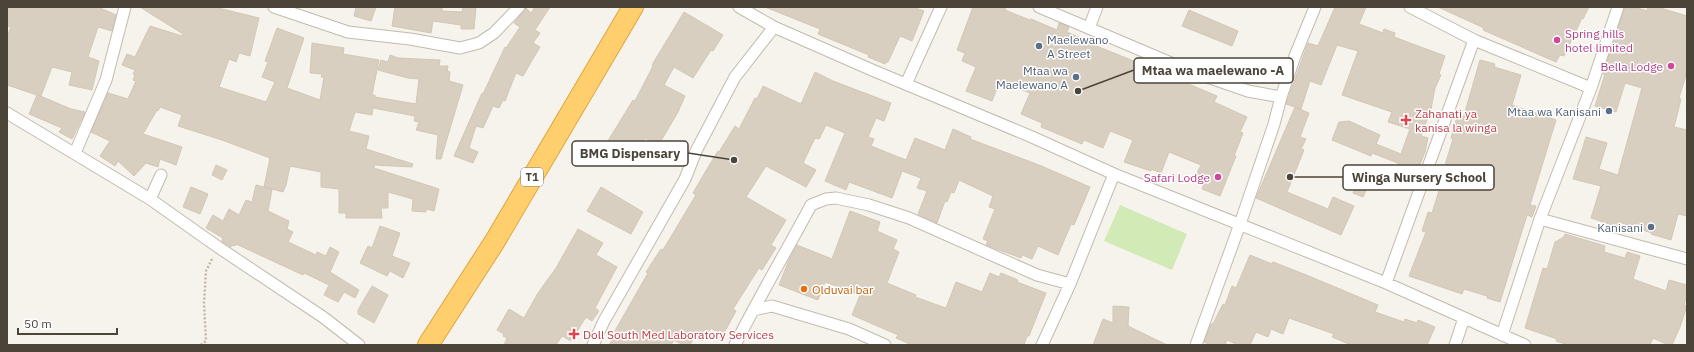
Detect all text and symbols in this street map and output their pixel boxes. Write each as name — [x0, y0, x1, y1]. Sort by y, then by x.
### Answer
place label: Spring hills hotel limited — [1565, 26, 1633, 55]
place label: Maelewano A Street — [1047, 32, 1109, 61]
marker: Spring hills hotel limited — [1552, 35, 1562, 45]
marker: Maelewano A Street — [1034, 41, 1044, 51]
callout: Mtaa wa maelewano -A — [1134, 58, 1293, 83]
place label: Bella Lodge — [1600, 59, 1663, 74]
marker: Bella Lodge — [1666, 61, 1676, 71]
text: Mtaa wa maelewano -A — [1142, 62, 1284, 79]
place label: Mtaa wa Maelewano A — [996, 63, 1069, 92]
marker: Mtaa wa Maelewano A — [1071, 72, 1081, 82]
place label: Mtaa wa Kanisani — [1507, 104, 1601, 119]
place label: Zahanati ya kanisa la winga — [1415, 106, 1497, 135]
marker: Mtaa wa Kanisani — [1604, 106, 1614, 116]
marker: Zahanati ya kanisa la winga — [1400, 114, 1412, 126]
callout: BMG Dispensary — [572, 141, 688, 166]
text: BMG Dispensary — [580, 145, 680, 162]
callout: Winga Nursery School — [1343, 165, 1494, 190]
road number: T1 — [521, 168, 543, 186]
text: Winga Nursery School — [1352, 169, 1486, 186]
place label: Safari Lodge — [1144, 170, 1210, 185]
marker: Safari Lodge — [1213, 172, 1223, 182]
place label: Kanisani — [1597, 220, 1643, 235]
marker: Kanisani — [1646, 222, 1656, 232]
place label: Olduvai bar — [812, 282, 874, 297]
marker: Olduvai bar — [799, 284, 809, 294]
scale bar — [18, 310, 117, 336]
text: 50 m — [24, 316, 52, 331]
place label: Doll South Med Laboratory Services — [583, 327, 774, 342]
marker: Doll South Med Laboratory Services — [568, 328, 580, 340]

